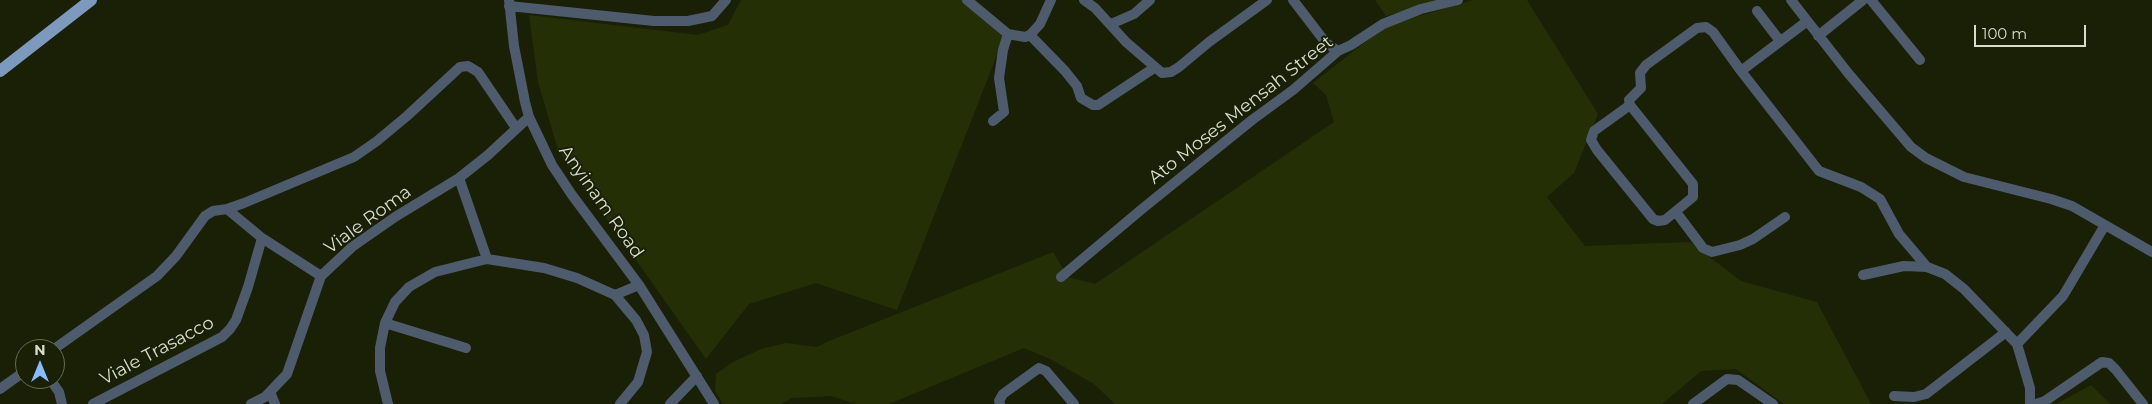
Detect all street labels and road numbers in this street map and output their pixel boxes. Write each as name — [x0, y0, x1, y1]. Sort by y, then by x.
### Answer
street label: Ato Moses Mensah Street — [1144, 31, 1338, 189]
street label: Anyinam Road — [554, 141, 648, 263]
street label: Viale Roma — [320, 181, 416, 259]
street label: Viale Trasacco — [96, 312, 218, 390]

